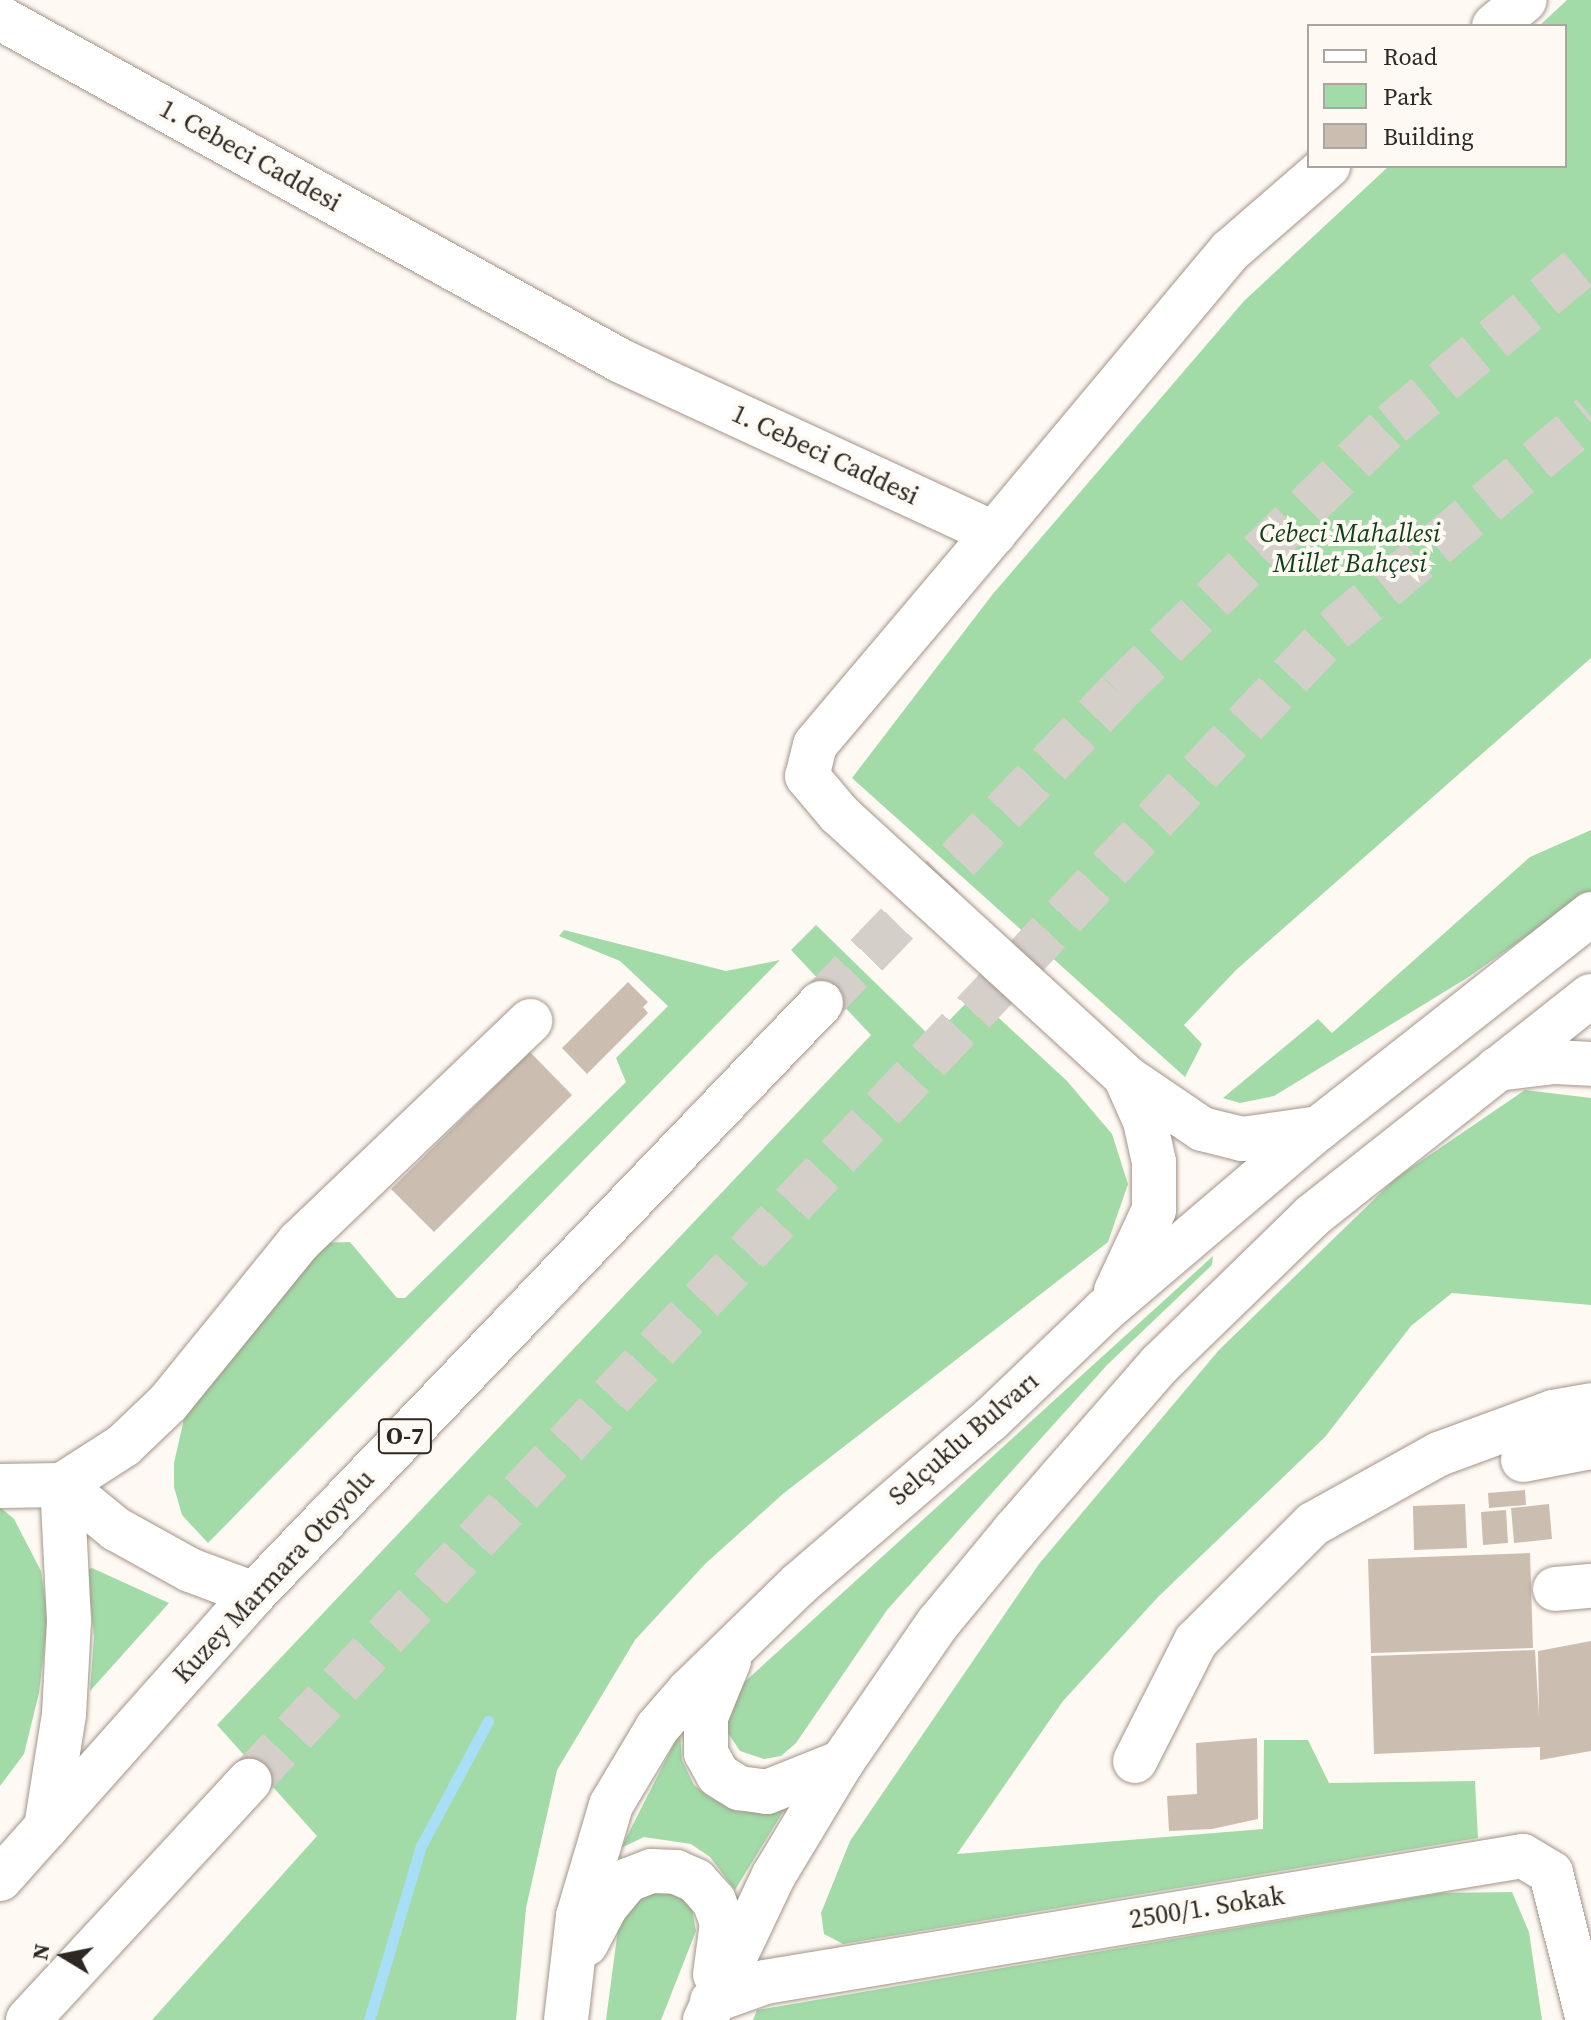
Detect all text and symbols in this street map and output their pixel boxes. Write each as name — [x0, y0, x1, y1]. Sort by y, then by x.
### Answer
legend — [1307, 24, 1567, 168]
text: Road — [1383, 40, 1437, 73]
text: Park — [1383, 80, 1432, 113]
street label: 1. Cebeci Caddesi — [154, 93, 346, 219]
text: Building — [1383, 120, 1474, 153]
street label: 1. Cebeci Caddesi — [727, 398, 923, 512]
park label: Cebeci Mahallesi Millet Bahçesi — [1259, 518, 1441, 580]
street label: Selçuklu Bulvarı — [883, 1366, 1045, 1512]
road number: O-7 — [377, 1416, 433, 1456]
street label: Kuzey Marmara Otoyolu — [167, 1464, 381, 1690]
street label: 2500/1. Sokak — [1127, 1880, 1287, 1936]
north arrow — [24, 1916, 104, 1996]
text: N — [24, 1941, 57, 1962]

